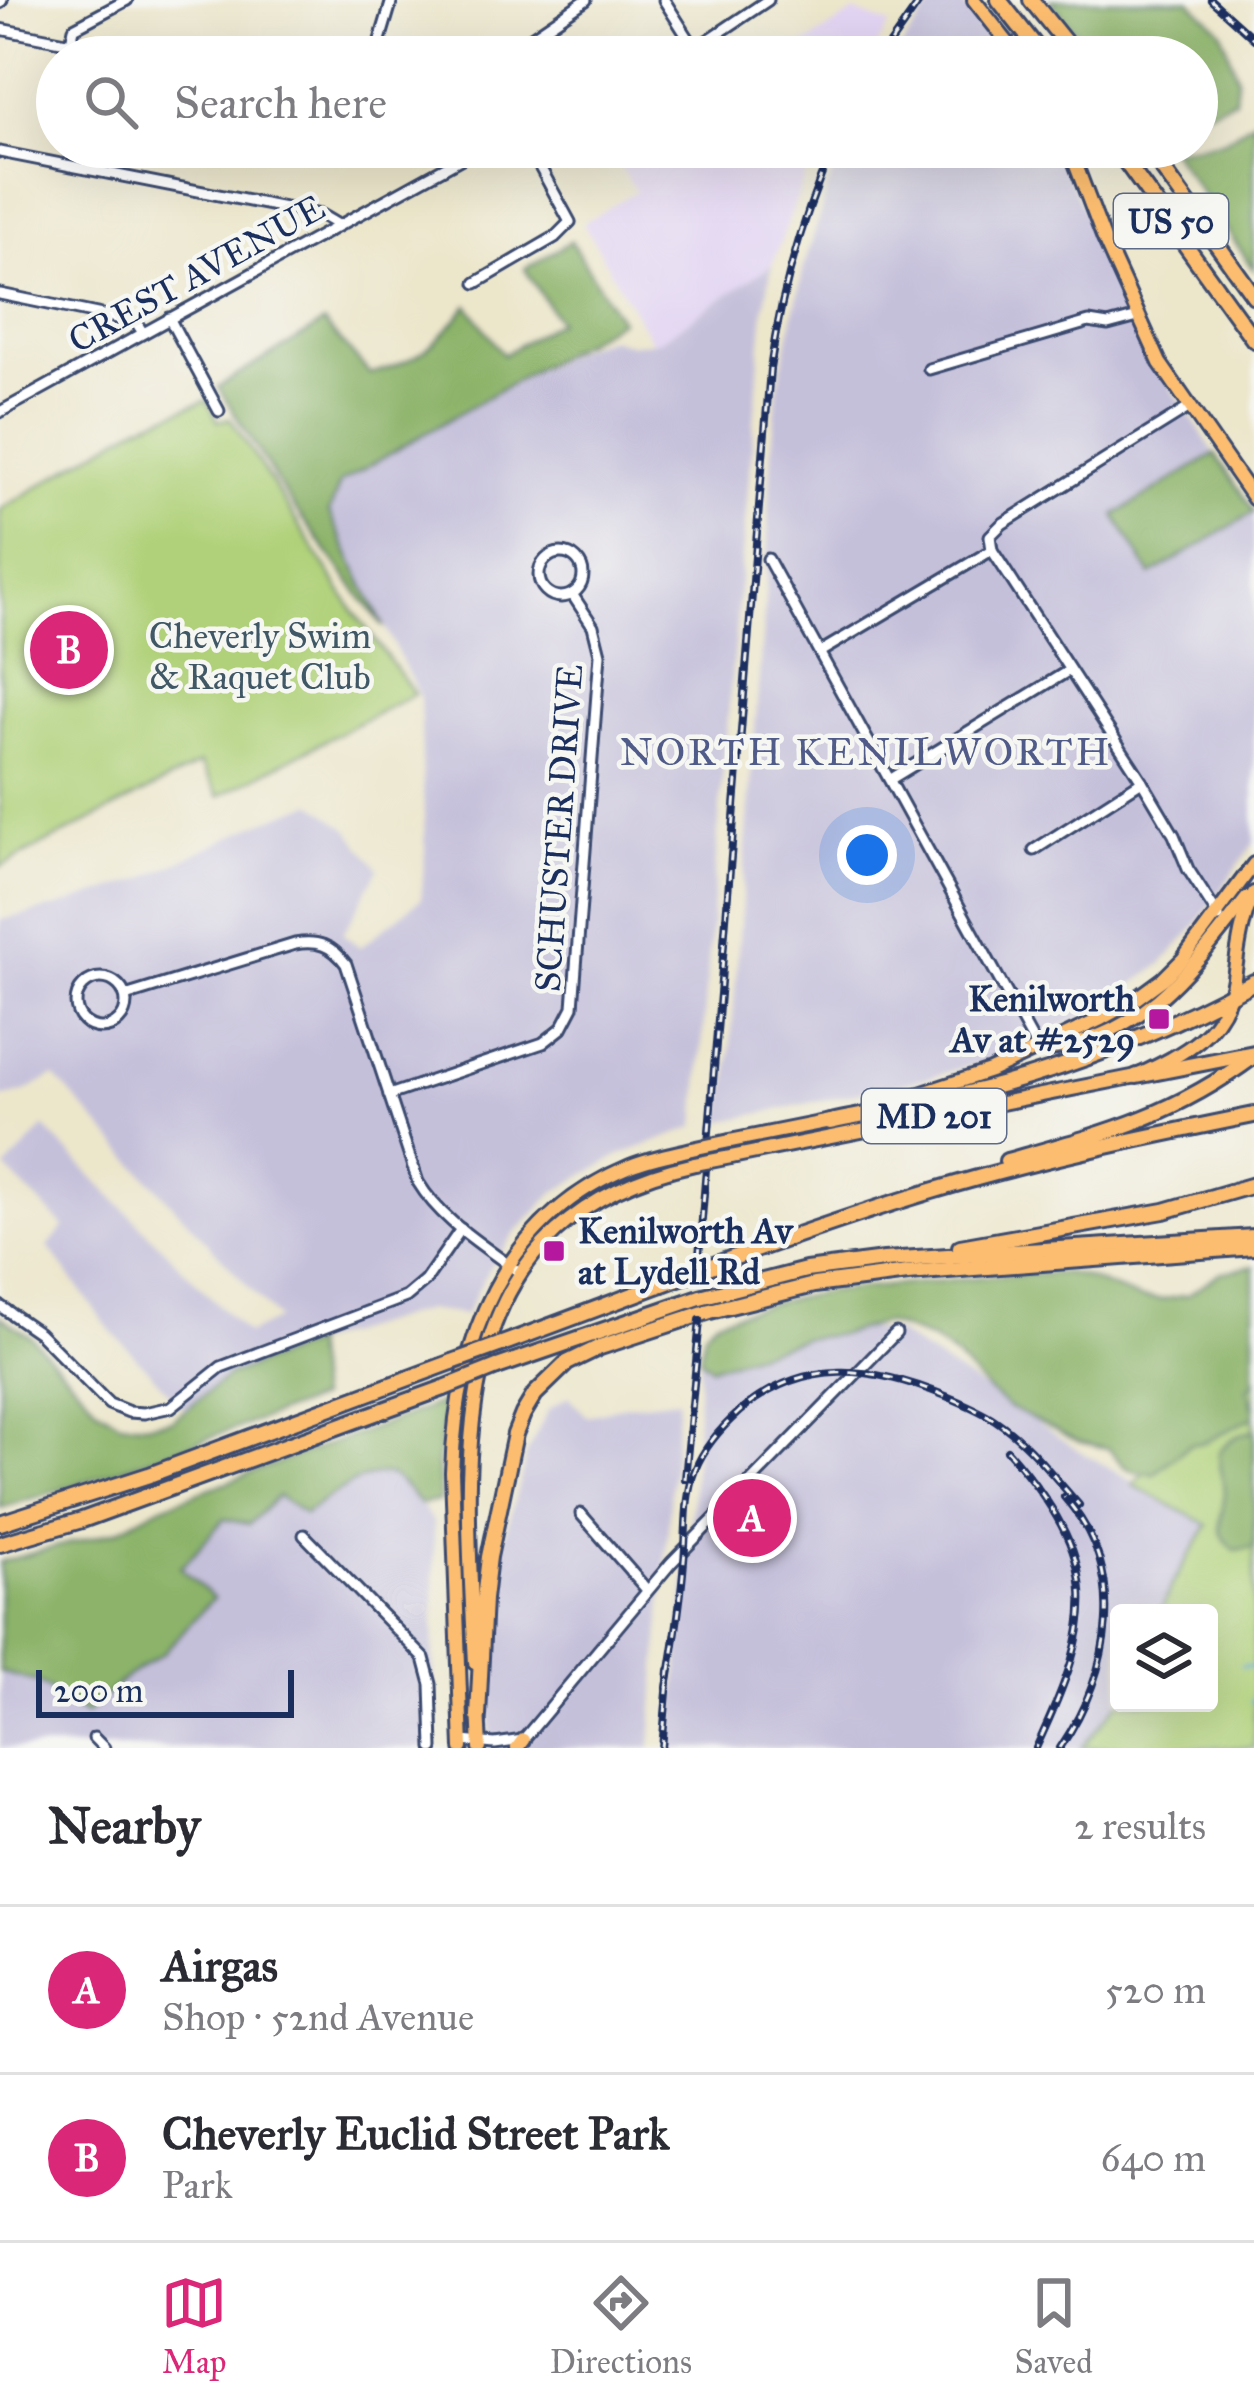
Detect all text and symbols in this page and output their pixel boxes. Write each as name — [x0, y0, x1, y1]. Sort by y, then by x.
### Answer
search box — [36, 36, 1218, 168]
icon: search — [78, 69, 144, 135]
text: Search here — [174, 75, 387, 130]
street label: CREST AVENUE — [61, 185, 332, 362]
road number: US 50 — [1114, 194, 1228, 248]
pin: B — [30, 605, 108, 695]
park label: Cheverly Swim & Raquet Club — [149, 614, 371, 699]
street label: SCHUSTER DRIVE — [526, 663, 592, 993]
district label: NORTH KENILWORTH — [620, 728, 1112, 776]
your location — [837, 825, 897, 885]
place label: Kenilworth Av at #2529 — [949, 977, 1135, 1062]
marker: Kenilworth Av at #2529 — [1146, 1006, 1172, 1032]
road number: MD 201 — [862, 1089, 1006, 1143]
place label: Kenilworth Av at Lydell Rd — [578, 1209, 794, 1294]
marker: Kenilworth Av at Lydell Rd — [541, 1238, 567, 1264]
pin: A — [713, 1473, 791, 1563]
map controls — [1110, 1604, 1218, 1712]
button: layers — [1110, 1604, 1218, 1712]
scale bar — [36, 1664, 294, 1717]
text: 200 m — [54, 1671, 144, 1711]
text: Nearby — [48, 1795, 200, 1857]
text: 2 results — [1074, 1802, 1206, 1850]
text: Airgas — [162, 1938, 278, 1993]
text: A — [74, 1966, 100, 2014]
text: 520 m — [1105, 1966, 1206, 2014]
text: Shop · 52nd Avenue — [162, 1993, 474, 2041]
text: Cheverly Euclid Street Park — [162, 2106, 669, 2161]
text: B — [74, 2134, 100, 2182]
text: 640 m — [1100, 2134, 1206, 2182]
text: Park — [162, 2161, 233, 2209]
tab: Map — [161, 2270, 227, 2382]
tab: Directions — [550, 2270, 692, 2382]
tab: Saved — [1014, 2270, 1093, 2382]

